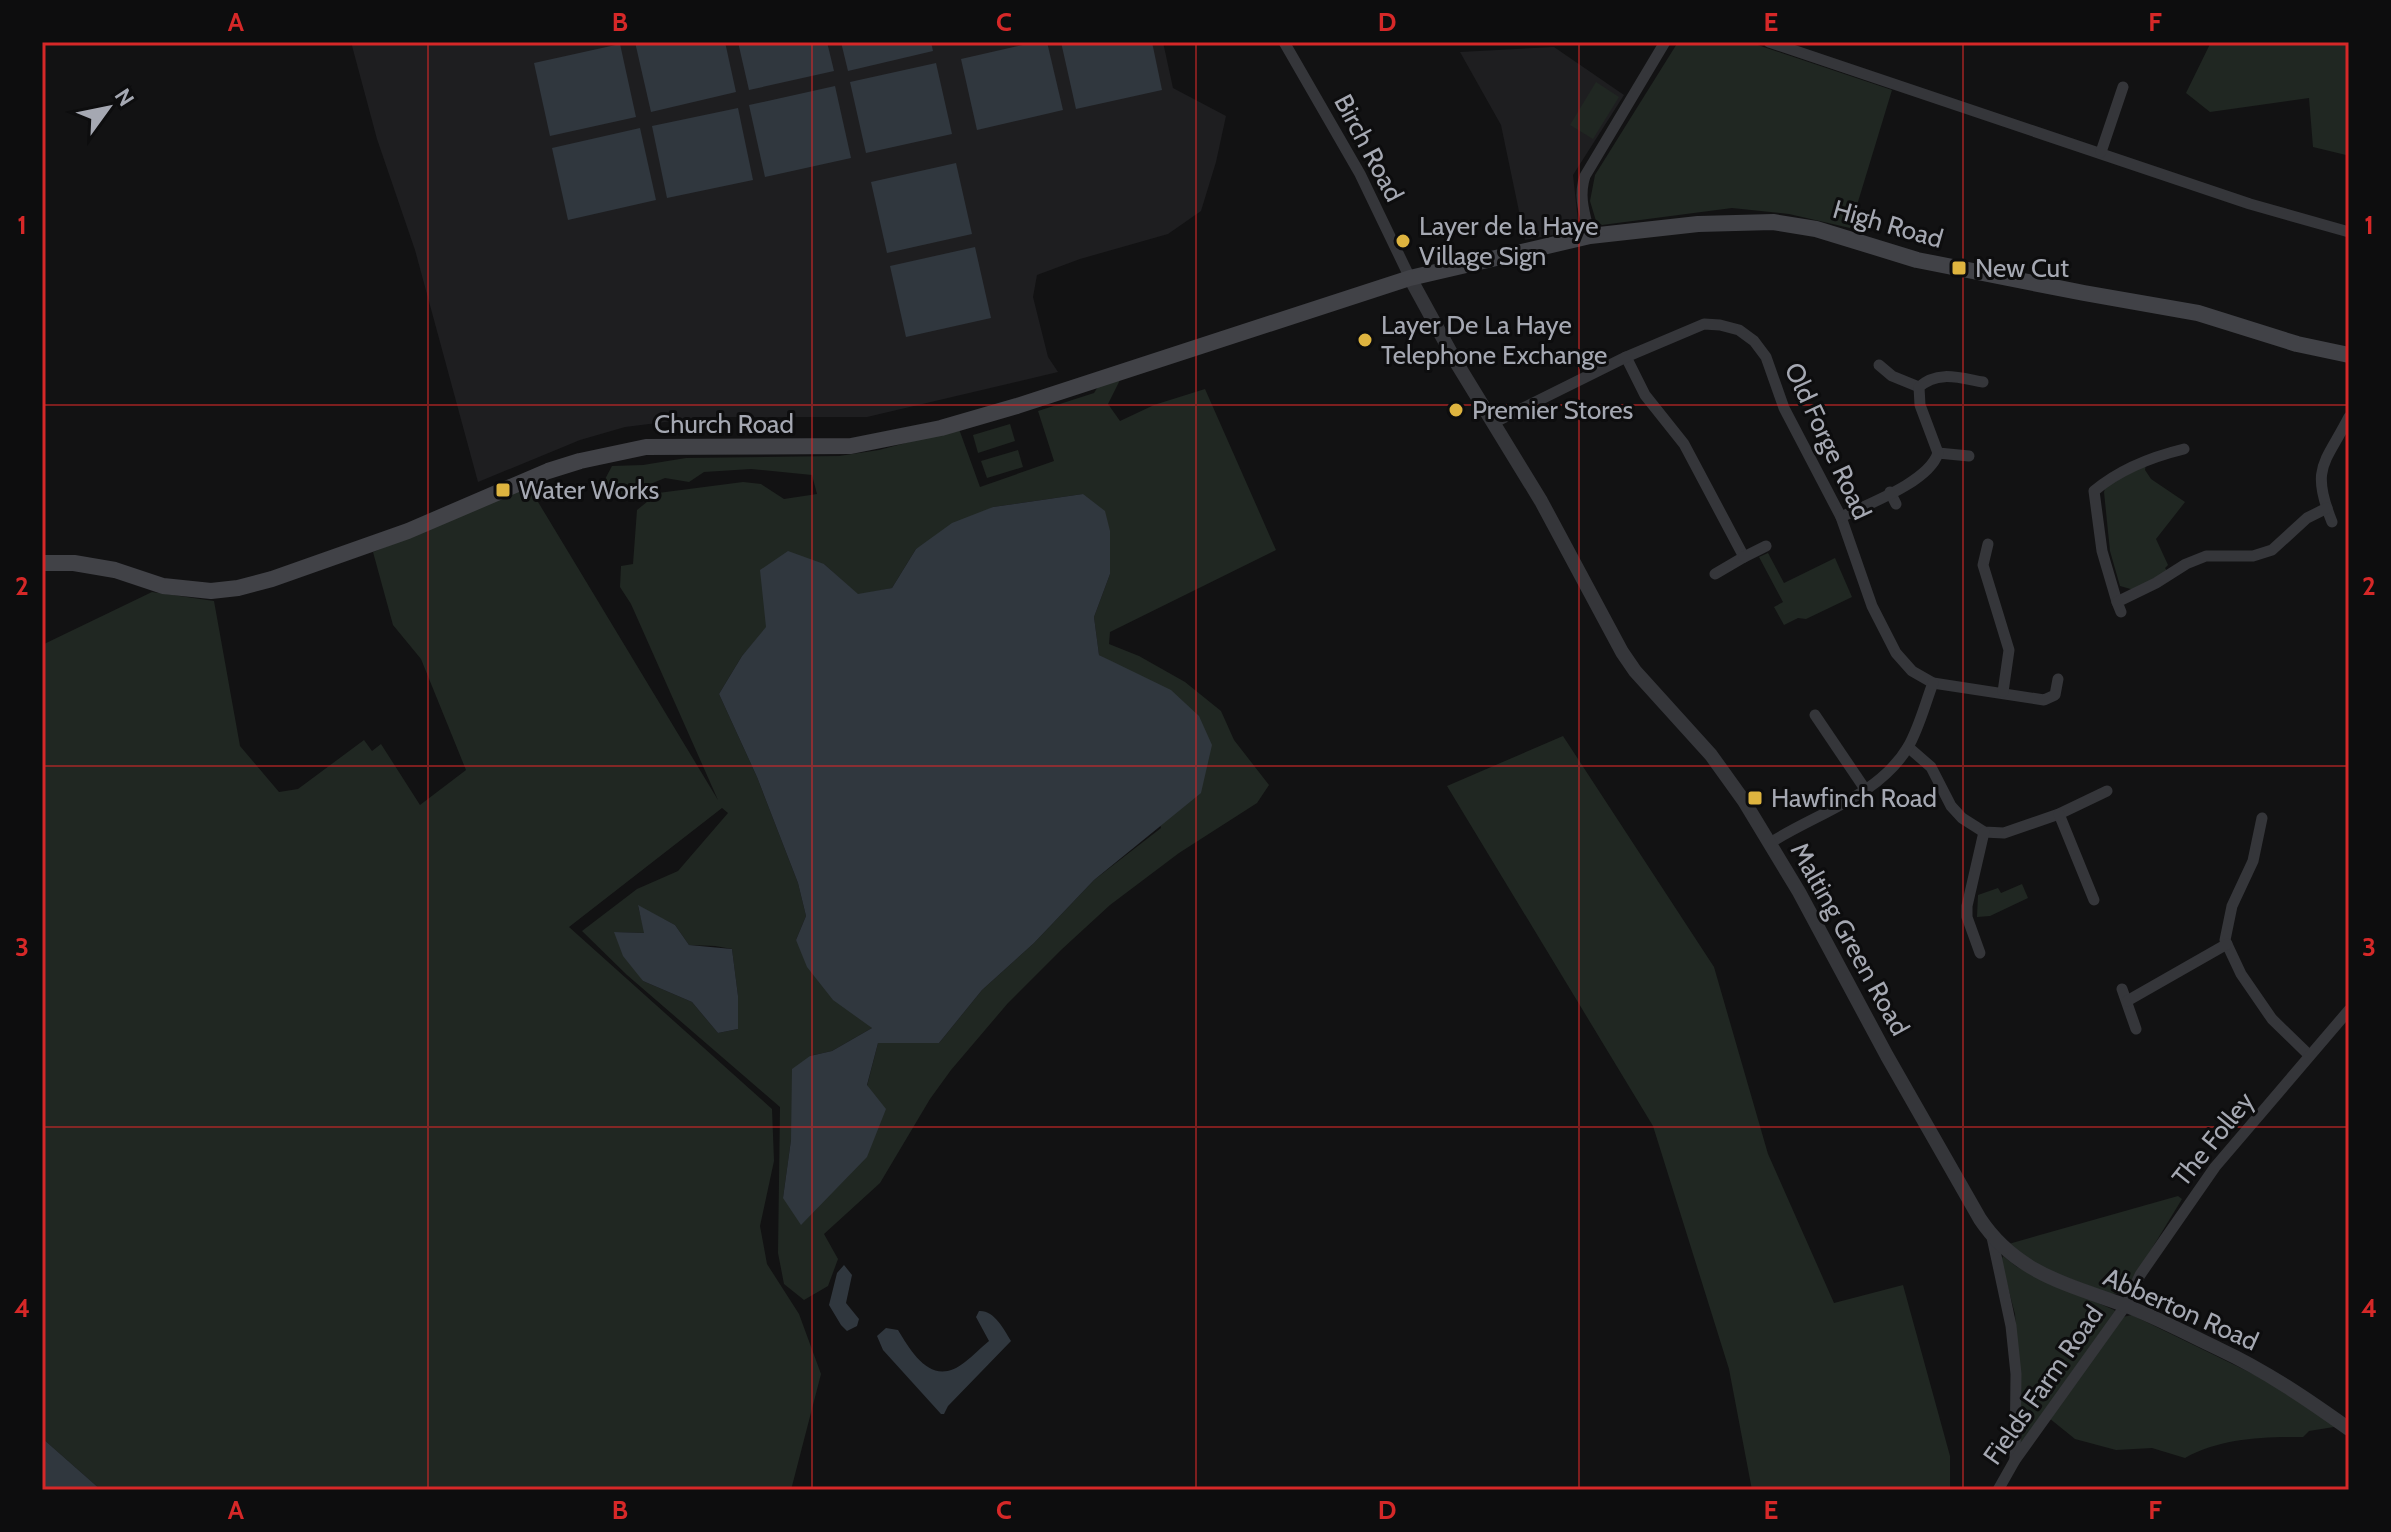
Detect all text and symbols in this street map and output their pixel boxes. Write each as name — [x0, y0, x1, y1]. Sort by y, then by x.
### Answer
text: A — [228, 6, 245, 38]
text: B — [612, 6, 628, 38]
text: C — [996, 6, 1012, 38]
text: D — [1378, 6, 1396, 38]
text: E — [1764, 6, 1778, 38]
text: F — [2148, 6, 2162, 38]
north arrow — [68, 68, 148, 148]
text: N — [109, 84, 140, 111]
street label: Birch Road — [1327, 89, 1411, 207]
street label: High Road — [1829, 193, 1947, 255]
text: 1 — [17, 209, 27, 241]
text: 1 — [2364, 209, 2374, 241]
place label: Layer de la Haye Village Sign — [1419, 210, 1599, 272]
marker: Layer de la Haye Village Sign — [1394, 232, 1412, 250]
place label: New Cut — [1975, 252, 2069, 284]
marker: New Cut — [1950, 259, 1968, 277]
place label: Layer De La Haye Telephone Exchange — [1381, 309, 1607, 371]
marker: Layer De La Haye Telephone Exchange — [1356, 331, 1374, 349]
street label: Old Forge Road — [1778, 357, 1878, 525]
place label: Premier Stores — [1472, 394, 1633, 426]
marker: Premier Stores — [1447, 401, 1465, 419]
street label: Church Road — [654, 408, 794, 440]
place label: Water Works — [519, 474, 660, 506]
marker: Water Works — [494, 481, 512, 499]
text: 2 — [15, 570, 29, 602]
text: 2 — [2362, 570, 2376, 602]
place label: Hawfinch Road — [1771, 782, 1937, 814]
marker: Hawfinch Road — [1746, 789, 1764, 807]
street label: Malting Green Road — [1784, 837, 1916, 1041]
text: 3 — [15, 931, 29, 963]
text: 3 — [2362, 931, 2376, 963]
street label: The Folley — [2165, 1085, 2261, 1193]
street label: Abberton Road — [2099, 1261, 2263, 1357]
text: 4 — [14, 1292, 30, 1324]
text: 4 — [2361, 1292, 2377, 1324]
street label: Fields Farm Road — [1976, 1299, 2110, 1471]
text: A — [228, 1494, 245, 1526]
text: B — [612, 1494, 628, 1526]
text: C — [996, 1494, 1012, 1526]
text: D — [1378, 1494, 1396, 1526]
text: E — [1764, 1494, 1778, 1526]
text: F — [2148, 1494, 2162, 1526]

